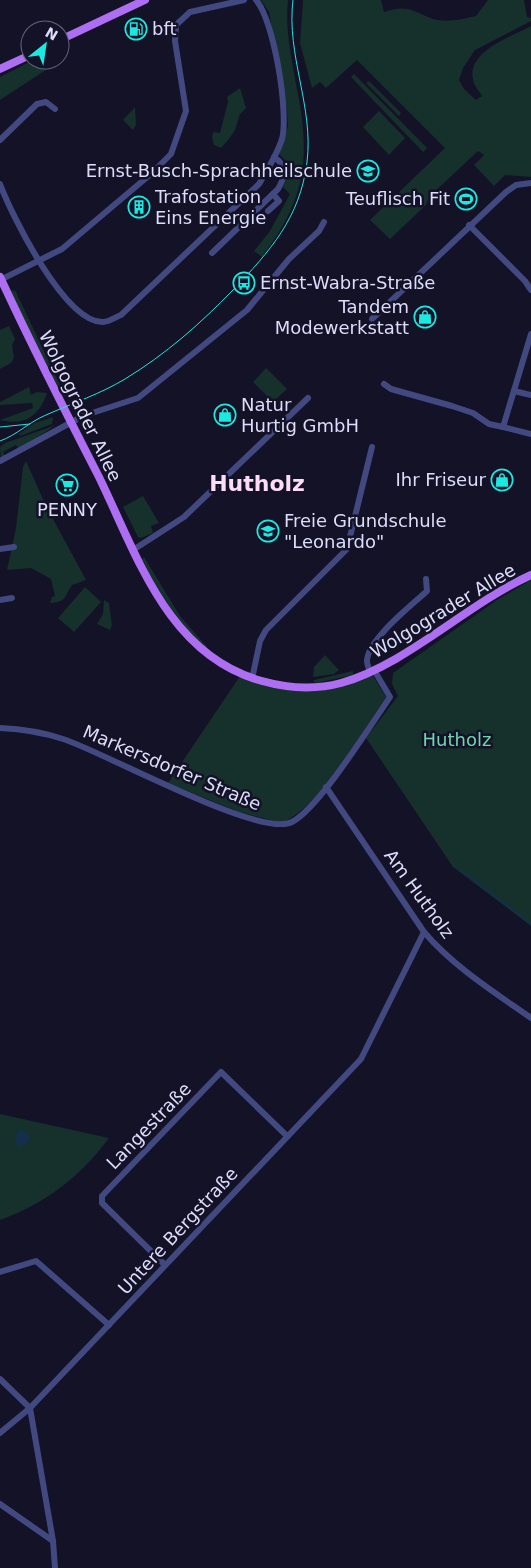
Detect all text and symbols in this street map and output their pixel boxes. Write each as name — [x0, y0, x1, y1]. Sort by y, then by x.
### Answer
fuel station icon: bft — [124, 17, 148, 41]
place label: bft — [152, 18, 177, 39]
north arrow — [20, 20, 70, 70]
text: N — [42, 24, 61, 44]
school or university icon: Ernst-Busch-Sprachheilschule — [356, 159, 380, 183]
place label: Ernst-Busch-Sprachheilschule — [86, 160, 352, 181]
place label: Trafostation Eins Energie — [154, 186, 266, 228]
sports icon: Teuflisch Fit — [454, 187, 478, 211]
place label: Teuflisch Fit — [345, 188, 450, 209]
building icon: Trafostation Eins Energie — [127, 195, 151, 219]
bus stop icon: Ernst-Wabra-Straße — [232, 271, 256, 295]
place label: Ernst-Wabra-Straße — [260, 272, 435, 293]
place label: Tandem Modewerkstatt — [275, 296, 409, 338]
shop icon: Tandem Modewerkstatt — [413, 305, 437, 329]
street label: Wolgograder Allee — [35, 327, 126, 485]
place label: Natur Hurtig GmbH — [241, 394, 359, 436]
shop icon: Natur Hurtig GmbH — [213, 403, 237, 427]
shop icon: Ihr Friseur — [490, 468, 514, 492]
place label: Ihr Friseur — [395, 469, 487, 490]
district label: Hutholz — [209, 471, 305, 496]
supermarket icon: PENNY — [55, 473, 79, 497]
place label: PENNY — [37, 499, 98, 520]
place label: Freie Grundschule "Leonardo" — [284, 510, 447, 552]
school or university icon: Freie Grundschule "Leonardo" — [256, 519, 280, 543]
street label: Wolgograder Allee — [367, 559, 519, 662]
street label: Markersdorfer Straße — [80, 721, 264, 815]
park label: Hutholz — [423, 729, 491, 750]
street label: Am Hutholz — [380, 845, 459, 942]
street label: Langestraße — [102, 1078, 195, 1173]
street label: Untere Bergstraße — [113, 1163, 242, 1298]

